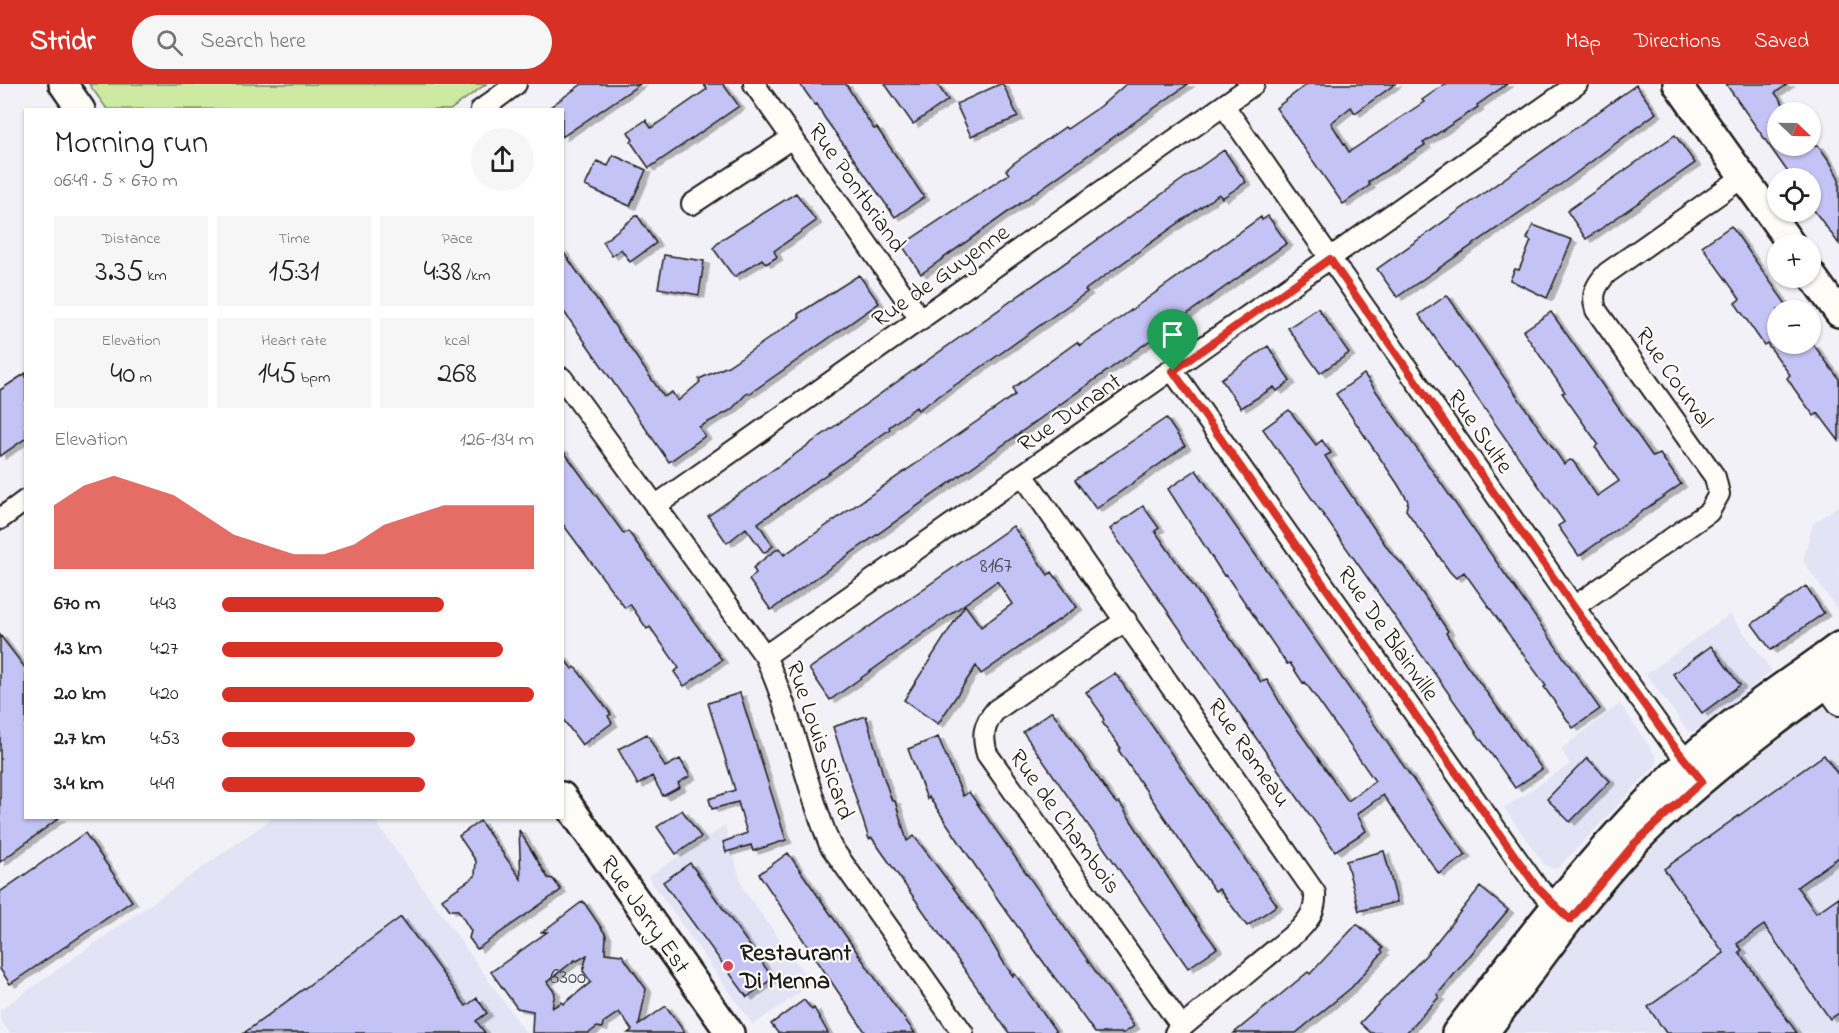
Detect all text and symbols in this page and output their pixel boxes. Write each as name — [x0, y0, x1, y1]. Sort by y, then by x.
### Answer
search box — [132, 15, 552, 69]
text: Stridr — [30, 22, 96, 63]
icon: search — [153, 26, 186, 59]
text: Search here — [201, 26, 306, 58]
text: Map — [1565, 27, 1601, 57]
text: Directions — [1634, 27, 1721, 57]
text: Saved — [1754, 27, 1809, 57]
north arrow — [1767, 102, 1821, 156]
map controls — [1767, 102, 1821, 354]
street label: Rue Pontbriand — [798, 116, 914, 261]
text: Morning run — [54, 120, 208, 168]
button: share — [471, 128, 534, 191]
text: 06:49 · 5 × 670 m — [54, 167, 178, 196]
button: locate — [1767, 168, 1821, 222]
street label: Rue de Guyenne — [865, 216, 1018, 338]
text: Distance — [102, 227, 160, 251]
text: Time — [278, 227, 310, 251]
text: Pace — [441, 227, 473, 251]
button: + — [1767, 234, 1821, 288]
text: 3.35 — [95, 251, 143, 295]
text: 15:31 — [268, 251, 320, 295]
text: 4:38 — [424, 251, 462, 295]
text: km — [143, 264, 167, 288]
text: /km — [462, 264, 490, 288]
button: − — [1767, 300, 1821, 354]
pin — [1147, 309, 1198, 371]
icon: arrive — [1156, 318, 1189, 351]
street label: Rue Courval — [1625, 321, 1721, 436]
text: Elevation — [102, 329, 160, 353]
text: Heart rate — [261, 329, 327, 353]
text: kcal — [444, 329, 470, 353]
text: 40 — [110, 353, 135, 397]
text: 145 — [258, 353, 297, 397]
text: 268 — [437, 353, 477, 397]
street label: Rue Dunant — [1011, 365, 1129, 463]
text: m — [135, 366, 152, 390]
text: bpm — [297, 366, 330, 390]
street label: Rue Sulte — [1437, 383, 1521, 482]
text: Elevation — [54, 426, 128, 455]
text: 126–134 m — [460, 426, 534, 455]
house number: 8167 — [980, 552, 1013, 582]
street label: Rue De Blainville — [1327, 560, 1447, 710]
text: 670 m — [54, 590, 100, 619]
text: 4:43 — [150, 590, 176, 619]
text: 1.3 km — [54, 635, 102, 664]
text: 4:27 — [150, 635, 178, 664]
street label: Rue Louis Sicard — [775, 657, 862, 825]
text: 2.0 km — [54, 680, 106, 709]
text: 4:20 — [150, 680, 179, 709]
street label: Rue Rameau — [1198, 692, 1298, 815]
text: 2.7 km — [54, 725, 106, 754]
text: 4:53 — [150, 725, 180, 754]
street label: Rue de Chambois — [999, 743, 1129, 902]
text: 3.4 km — [54, 770, 104, 799]
text: 4:49 — [150, 770, 174, 799]
street label: Rue Jarry Est — [589, 849, 698, 982]
place label: Restaurant Di Menna — [739, 937, 852, 1000]
marker: Restaurant Di Menna — [721, 959, 735, 973]
house number: 6300 — [550, 963, 586, 993]

